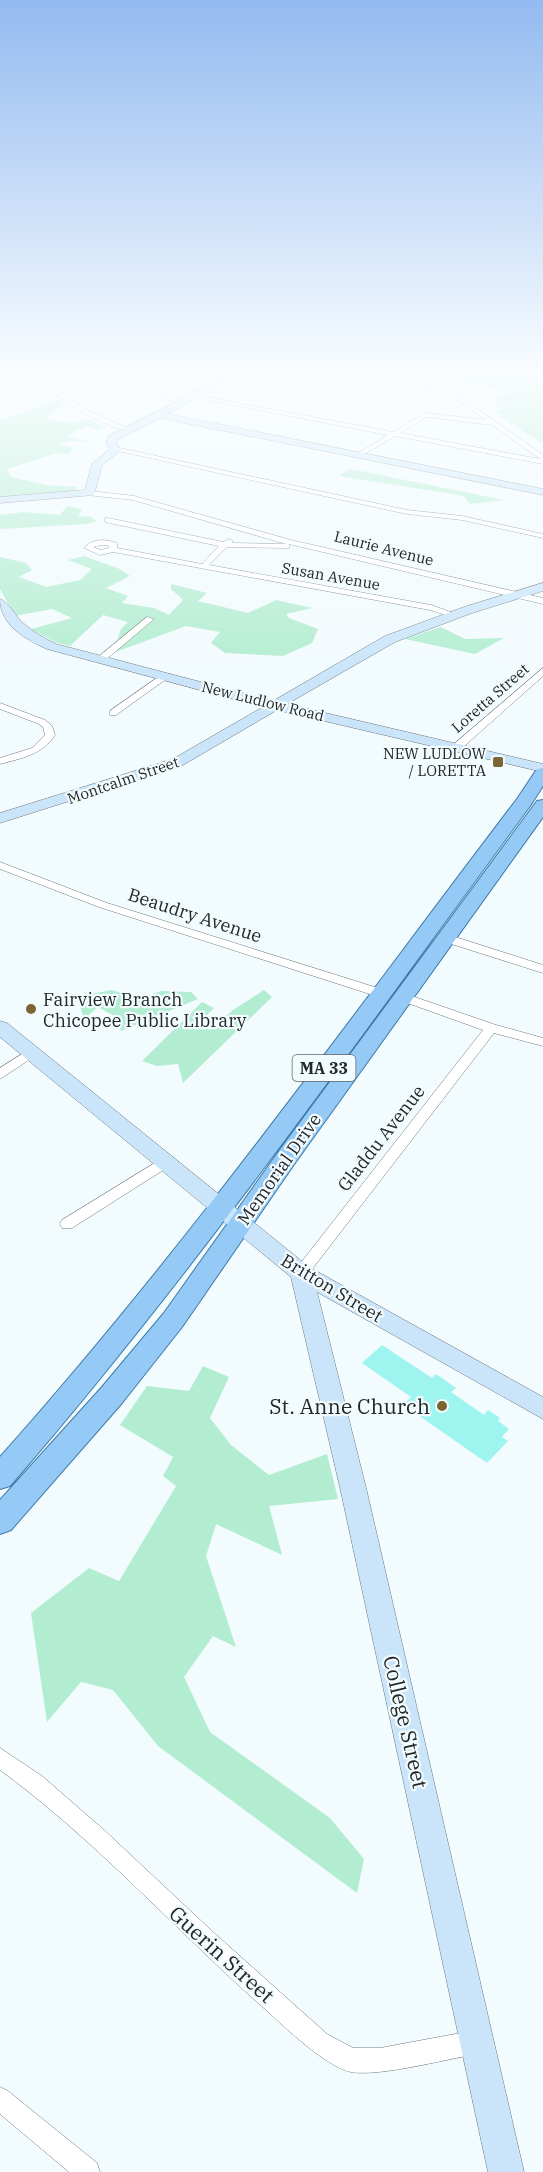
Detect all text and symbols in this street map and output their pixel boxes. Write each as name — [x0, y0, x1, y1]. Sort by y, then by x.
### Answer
street label: Laurie Avenue — [332, 526, 436, 570]
street label: Susan Avenue — [280, 558, 382, 594]
street label: Loretta Street — [447, 659, 533, 737]
street label: New Ludlow Road — [200, 677, 326, 725]
place label: NEW LUDLOW / LORETTA — [383, 744, 487, 780]
street label: Montcalm Street — [65, 752, 181, 808]
marker: NEW LUDLOW / LORETTA — [491, 755, 505, 769]
street label: Beaudry Avenue — [125, 883, 265, 947]
place label: Fairview Branch Chicopee Public Library — [43, 988, 247, 1032]
marker: Fairview Branch Chicopee Public Library — [24, 1002, 38, 1016]
road number: MA 33 — [292, 1055, 356, 1081]
street label: Gladdu Avenue — [332, 1080, 430, 1196]
street label: Memorial Drive — [232, 1109, 326, 1229]
street label: Britton Street — [277, 1249, 387, 1327]
place label: St. Anne Church — [269, 1392, 430, 1420]
marker: St. Anne Church — [435, 1399, 449, 1413]
street label: College Street — [377, 1653, 435, 1791]
street label: Guerin Street — [163, 1899, 281, 2009]

